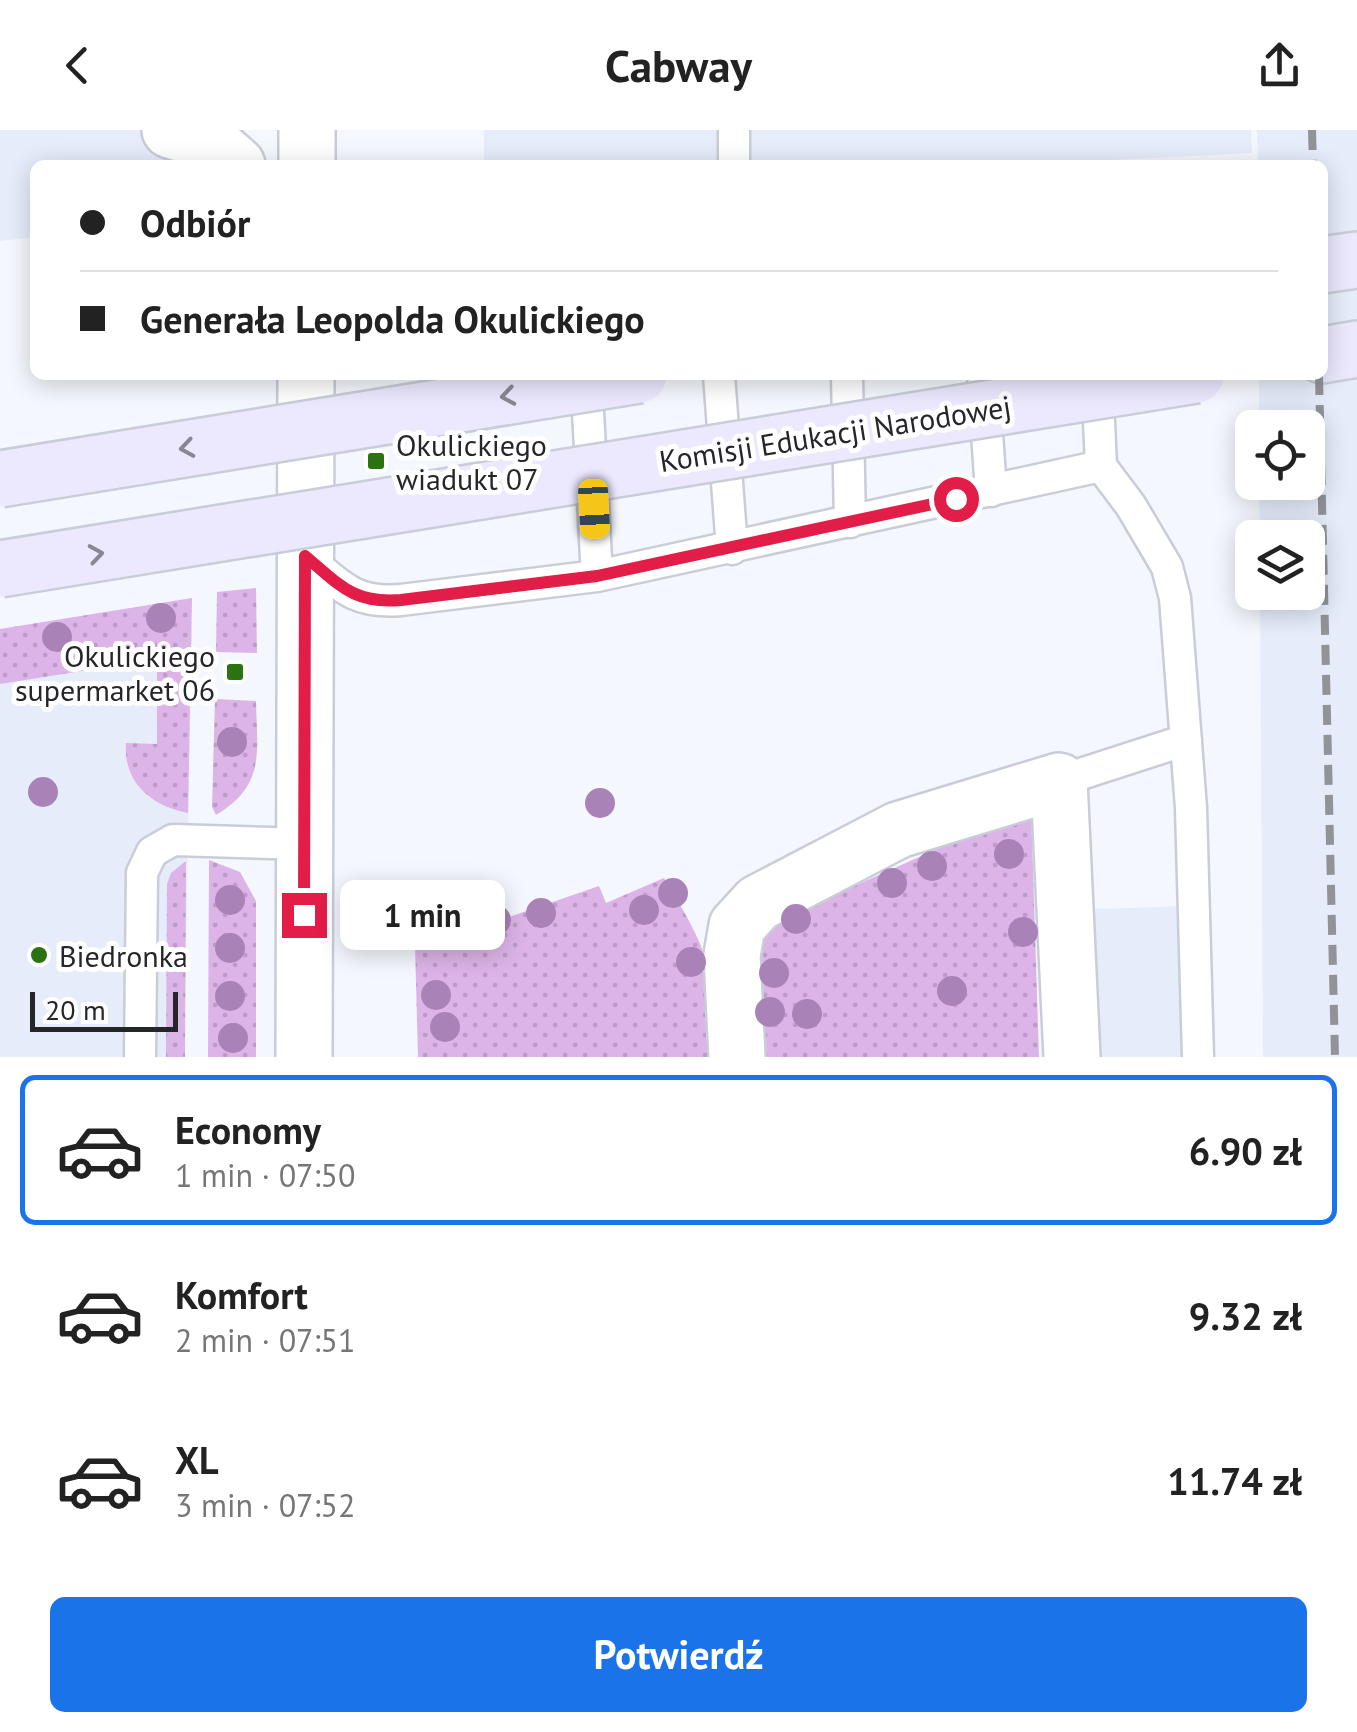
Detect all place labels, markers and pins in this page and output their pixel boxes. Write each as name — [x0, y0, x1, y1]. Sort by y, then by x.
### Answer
place label: Okulickiego wiadukt 07 — [396, 425, 547, 498]
marker: Okulickiego wiadukt 07 — [365, 450, 387, 472]
place label: Okulickiego supermarket 06 — [15, 636, 215, 709]
marker: Okulickiego supermarket 06 — [224, 661, 246, 683]
place label: Biedronka — [59, 936, 188, 975]
marker: Biedronka — [28, 944, 50, 966]

